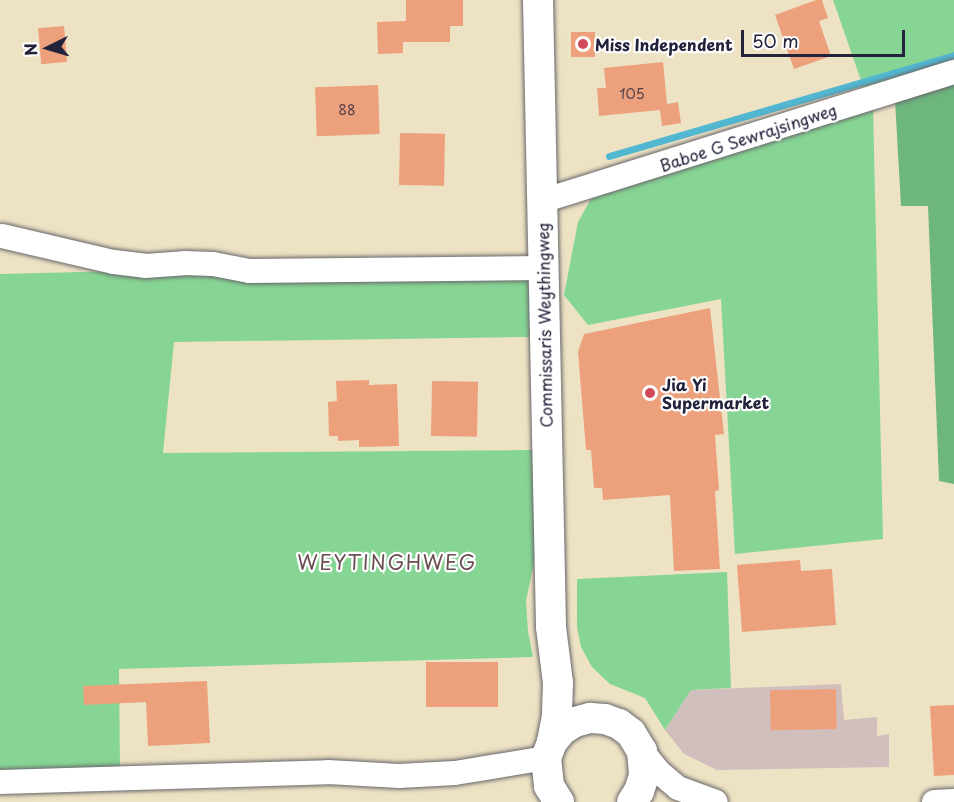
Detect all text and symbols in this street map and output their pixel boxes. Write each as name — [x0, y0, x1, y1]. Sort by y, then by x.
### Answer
north arrow — [18, 18, 78, 78]
scale bar — [744, 18, 908, 56]
text: 50 m — [752, 27, 799, 54]
place label: Miss Independent — [595, 34, 734, 54]
marker: Miss Independent — [576, 37, 590, 51]
text: N — [18, 42, 43, 57]
house number: 105 — [619, 86, 645, 102]
street label: Baboe G Sewrajsingweg — [657, 99, 839, 175]
house number: 88 — [338, 102, 356, 118]
street label: Commissaris Weythingweg — [533, 222, 555, 428]
place label: Jia Yi Supermarket — [662, 374, 769, 412]
marker: Jia Yi Supermarket — [643, 386, 657, 400]
district label: WEYTINGHWEG — [298, 550, 476, 574]

